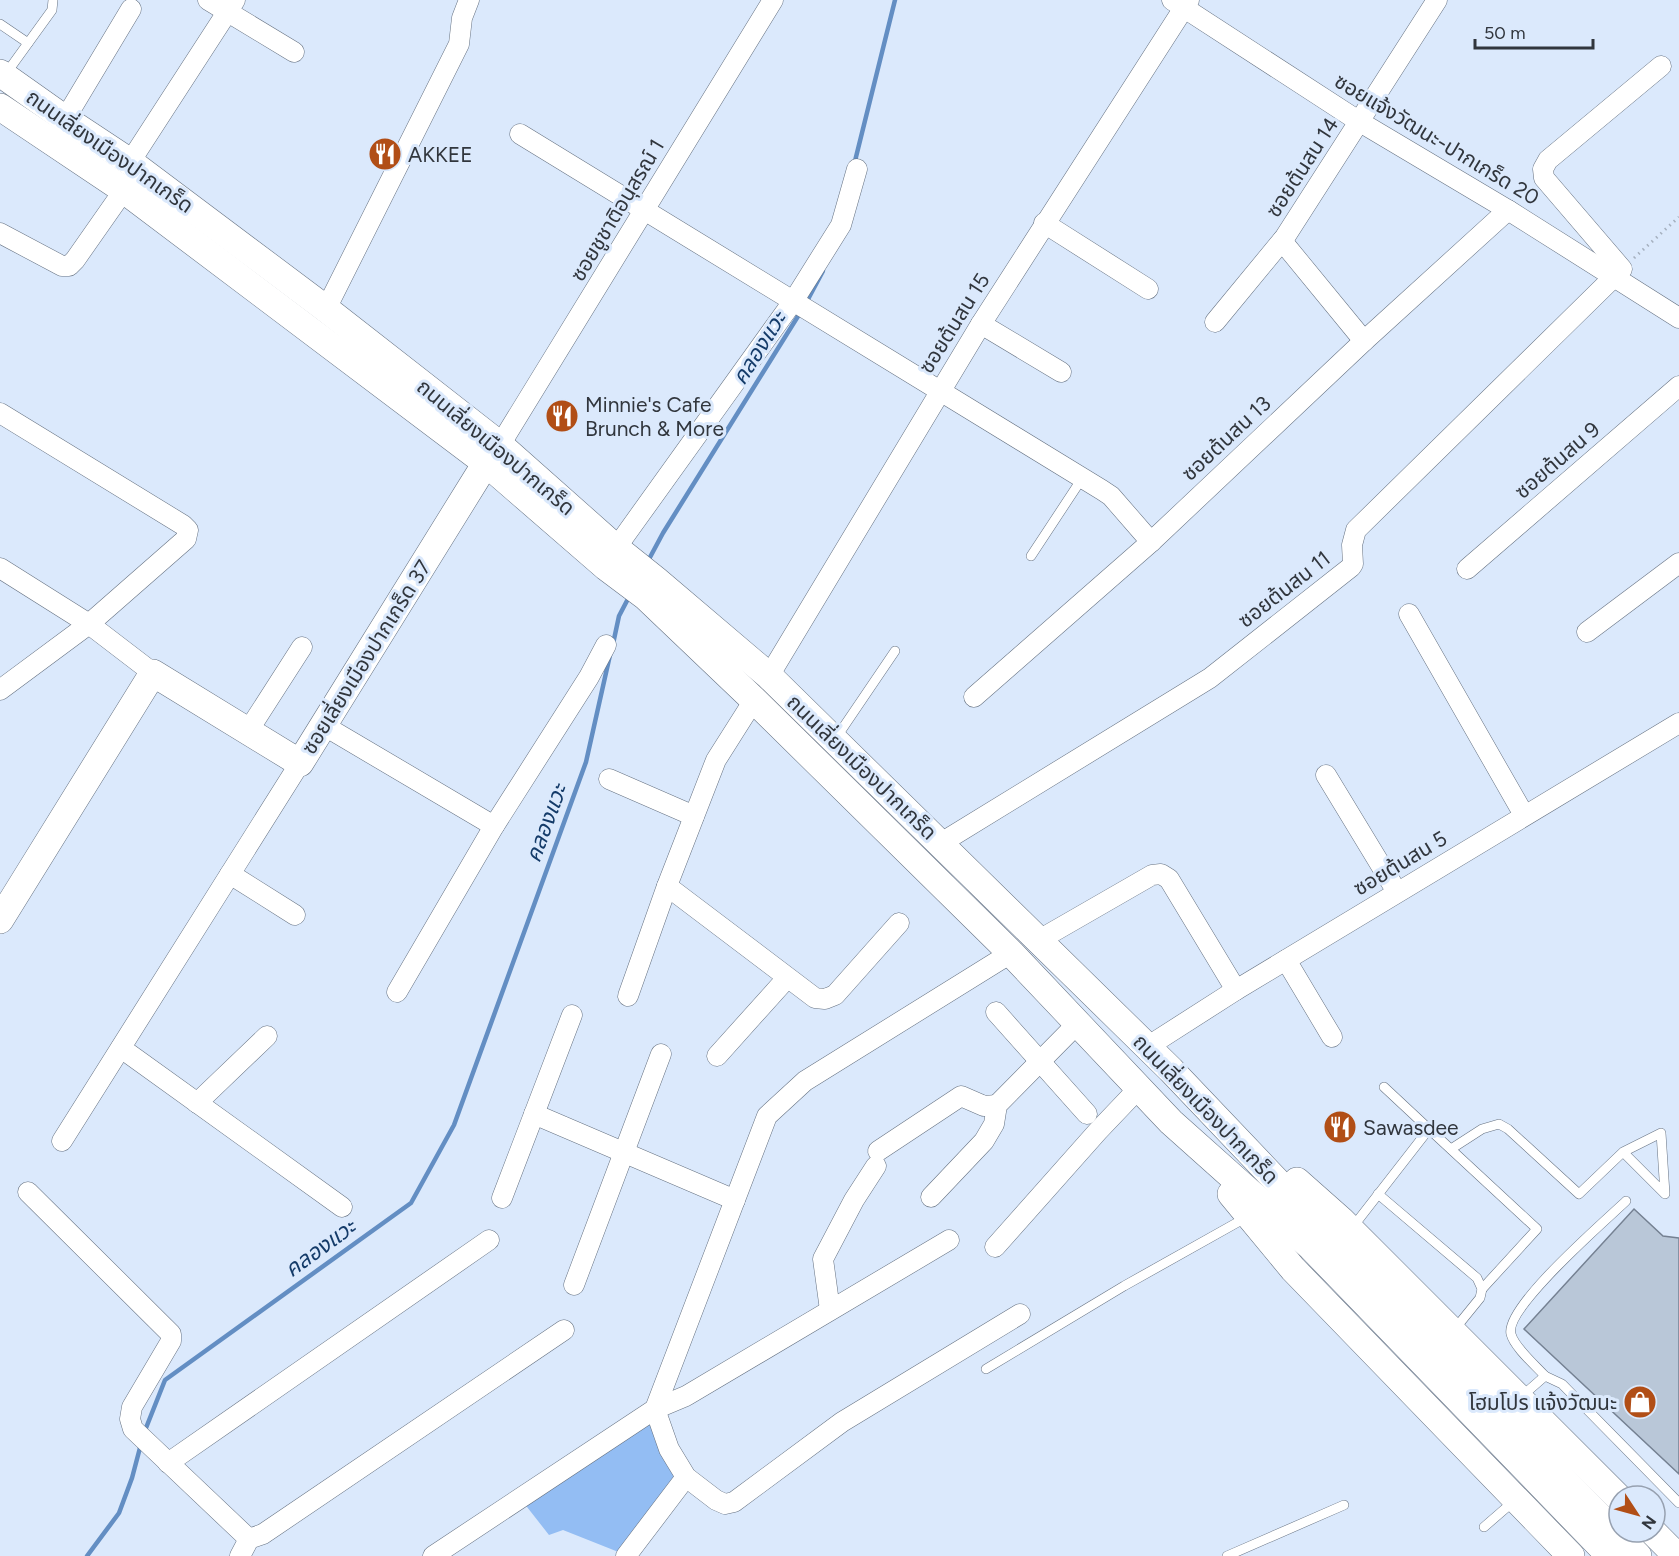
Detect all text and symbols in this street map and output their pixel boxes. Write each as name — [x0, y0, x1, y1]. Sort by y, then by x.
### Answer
scale bar — [1475, 12, 1594, 50]
text: 50 m — [1484, 22, 1526, 44]
street label: ซอยแจ้งวัฒนะ-ปากเกร็ด 20 — [1330, 68, 1544, 210]
street label: ถนนเลี่ยงเมืองปากเกร็ด — [22, 82, 200, 218]
street label: ซอยต้นสน 14 — [1260, 112, 1344, 222]
street label: ซอยชูชาติอนุสรณ์ 1 — [565, 134, 670, 286]
restaurant icon: AKKEE — [367, 136, 403, 172]
place label: AKKEE — [408, 142, 473, 167]
street label: ซอยต้นสน 15 — [913, 268, 995, 378]
water label: คลองแวะ — [726, 305, 793, 390]
street label: ถนนเลี่ยงเมืองปากเกร็ด — [412, 372, 581, 520]
street label: ซอยต้นสน 13 — [1176, 390, 1276, 486]
place label: Minnie's Cafe Brunch & More — [585, 392, 724, 441]
restaurant icon: Minnie's Cafe Brunch & More — [544, 398, 580, 434]
street label: ซอยต้นสน 9 — [1509, 416, 1605, 504]
street label: ซอยต้นสน 11 — [1233, 545, 1335, 633]
street label: ซอยเลี่ยงเมืองปากเกร็ด 37 — [294, 554, 436, 759]
street label: ถนนเลี่ยงเมืองปากเกร็ด — [782, 688, 943, 845]
water label: คลองแวะ — [519, 779, 573, 866]
street label: ซอยต้นสน 5 — [1349, 825, 1451, 901]
street label: ถนนเลี่ยงเมืองปากเกร็ด — [1128, 1028, 1285, 1189]
restaurant icon: Sawasdee — [1322, 1109, 1358, 1145]
place label: Sawasdee — [1363, 1115, 1458, 1140]
water label: คลองแวะ — [279, 1212, 362, 1283]
shop icon: โฮมโปร แจ้งวัฒนะ — [1622, 1384, 1658, 1420]
place label: โฮมโปร แจ้งวัฒนะ — [1469, 1390, 1617, 1415]
north arrow — [1607, 1484, 1667, 1544]
text: N — [1637, 1512, 1660, 1533]

